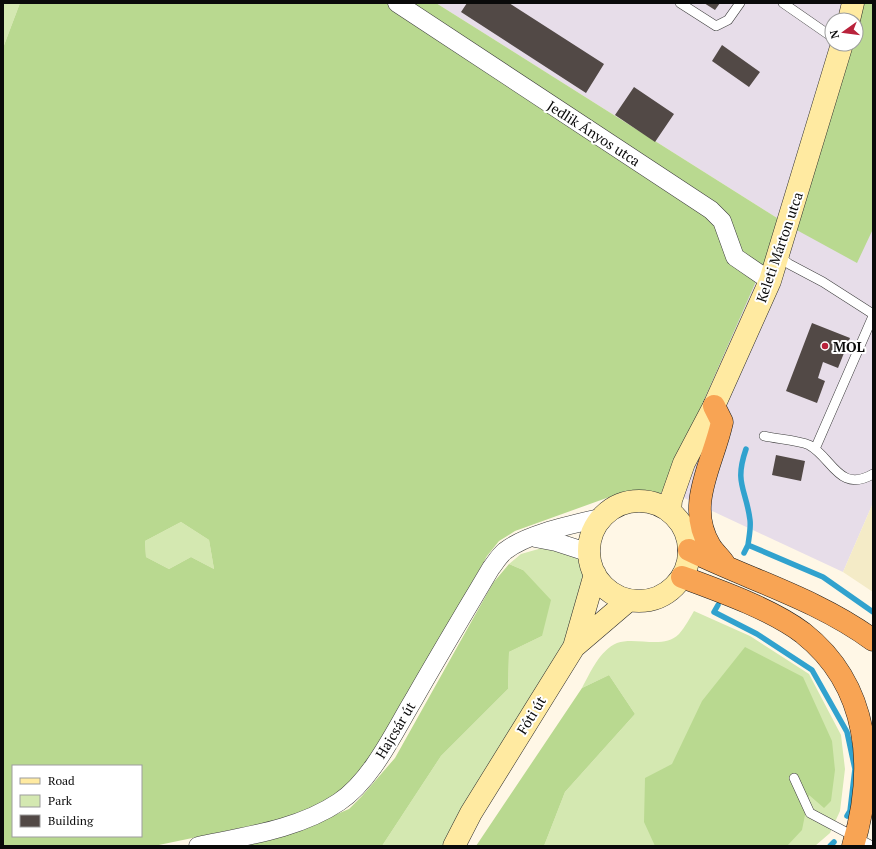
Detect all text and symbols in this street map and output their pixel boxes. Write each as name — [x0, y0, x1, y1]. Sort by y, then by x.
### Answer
north arrow — [824, 12, 864, 52]
text: N — [826, 28, 842, 40]
street label: Jedlik Ányos utca — [544, 96, 644, 170]
street label: Keleti Márton utca — [751, 189, 807, 305]
place label: MOL — [833, 337, 865, 356]
marker: MOL — [820, 341, 830, 351]
street label: Fóti út — [512, 692, 550, 738]
street label: Hajcsár út — [371, 697, 420, 762]
legend — [12, 765, 142, 837]
text: Road — [48, 773, 75, 788]
text: Park — [48, 793, 73, 808]
text: Building — [48, 813, 94, 828]

